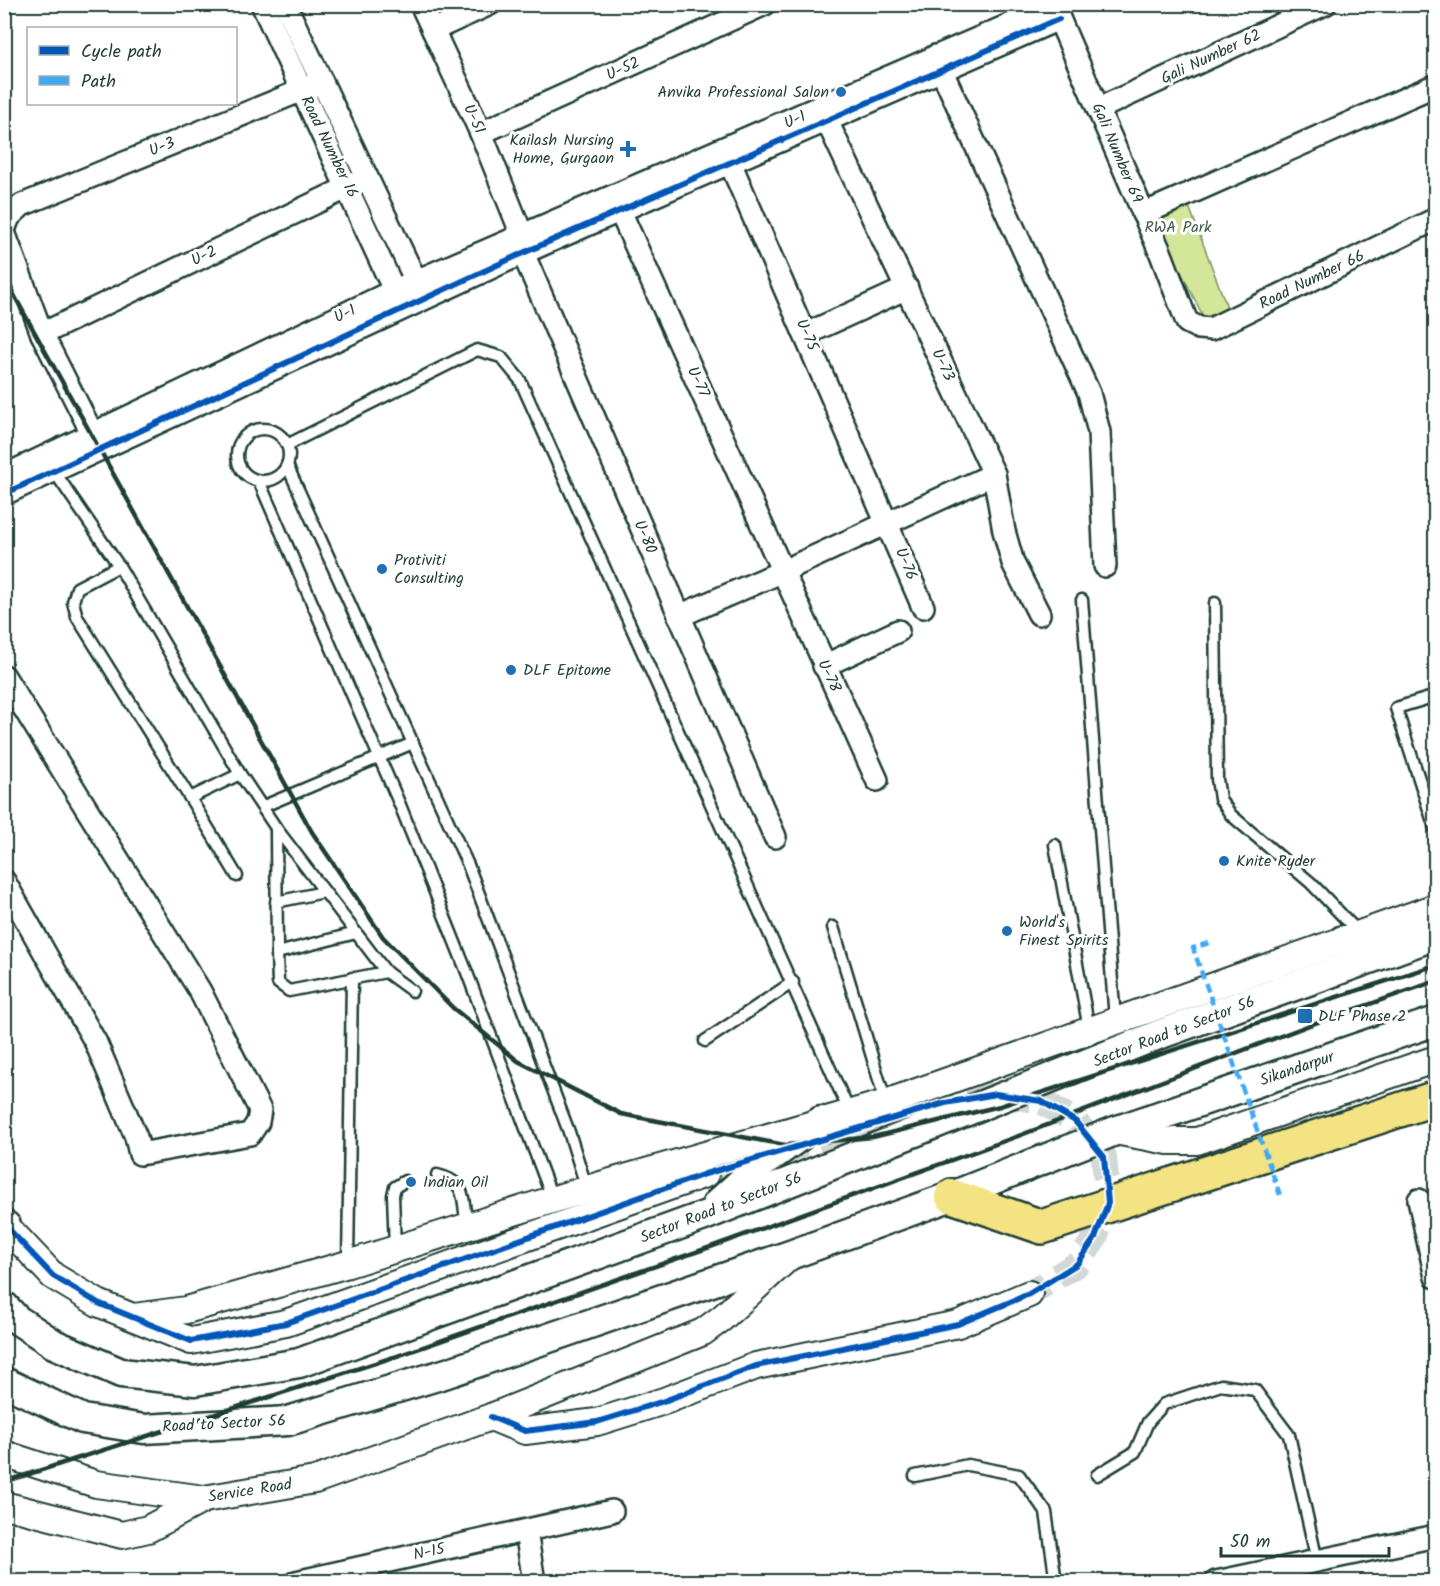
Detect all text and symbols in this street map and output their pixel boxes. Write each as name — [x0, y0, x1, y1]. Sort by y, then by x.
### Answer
street label: Gali Number 62 — [1157, 23, 1265, 91]
legend — [27, 27, 237, 105]
text: Cycle path — [81, 38, 162, 67]
street label: U-52 — [602, 51, 644, 87]
text: Path — [81, 68, 116, 97]
place label: Anvika Professional Salon — [658, 80, 829, 105]
marker: Anvika Professional Salon — [834, 85, 848, 99]
street label: Road Number 16 — [293, 92, 365, 202]
street label: Gali Number 69 — [1085, 99, 1149, 207]
street label: U-51 — [456, 100, 492, 138]
street label: U-1 — [780, 104, 810, 136]
place label: Kailash Nursing Home, Gurgaon — [509, 128, 614, 171]
street label: U-3 — [145, 131, 179, 163]
marker: Kailash Nursing Home, Gurgaon — [619, 140, 637, 158]
park label: RWA Park — [1145, 215, 1212, 240]
street label: U-2 — [187, 239, 221, 273]
street label: Road Number 66 — [1255, 244, 1369, 316]
street label: U-1 — [330, 298, 360, 330]
street label: U-75 — [789, 315, 826, 356]
street label: U-73 — [925, 345, 961, 385]
street label: U-77 — [680, 362, 716, 402]
street label: U-80 — [627, 516, 663, 558]
street label: U-76 — [888, 544, 924, 584]
place label: Protiviti Consulting — [394, 548, 464, 591]
marker: Protiviti Consulting — [375, 562, 389, 576]
street label: U-78 — [811, 655, 848, 697]
place label: DLF Epitome — [523, 658, 611, 683]
marker: DLF Epitome — [504, 663, 518, 677]
place label: Knite Ryder — [1236, 849, 1317, 874]
marker: Knite Ryder — [1217, 854, 1231, 868]
place label: World's Finest Spirits — [1019, 910, 1109, 953]
marker: World's Finest Spirits — [1000, 924, 1014, 938]
street label: Sector Road to Sector 56 — [1089, 990, 1259, 1074]
place label: DLF Phase 2 — [1318, 1004, 1406, 1029]
marker: DLF Phase 2 — [1296, 1007, 1314, 1025]
street label: Sikandarpur — [1256, 1044, 1339, 1093]
street label: Sector Road to Sector 56 — [636, 1166, 806, 1250]
place label: Indian Oil — [423, 1170, 488, 1195]
marker: Indian Oil — [404, 1175, 418, 1189]
street label: Road to Sector 56 — [162, 1408, 286, 1440]
street label: Service Road — [206, 1472, 295, 1510]
scale bar — [1221, 1520, 1389, 1558]
text: 50 m — [1230, 1528, 1270, 1557]
street label: N-15 — [411, 1536, 449, 1568]

